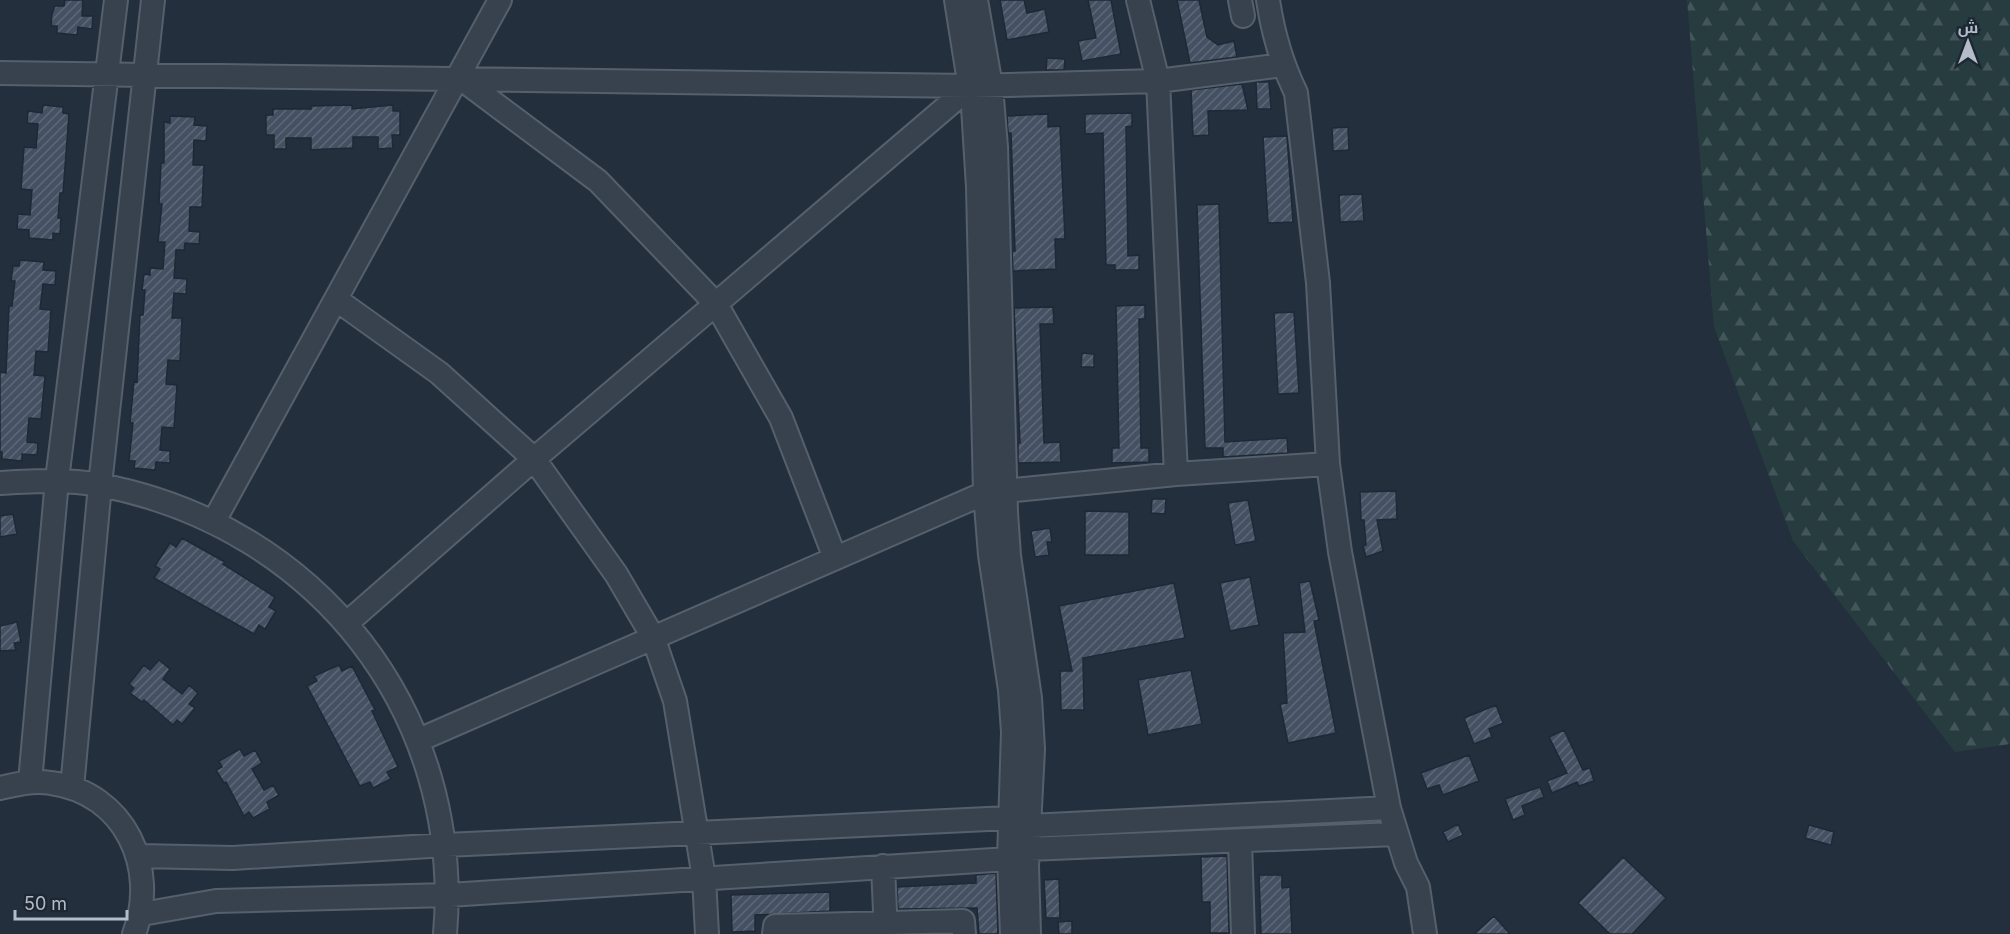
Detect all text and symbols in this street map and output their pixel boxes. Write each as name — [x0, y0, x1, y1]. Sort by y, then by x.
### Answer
north arrow — [1938, 12, 1998, 72]
text: ش — [1958, 17, 1978, 37]
scale bar — [15, 883, 128, 921]
text: 50 m — [24, 893, 67, 914]

